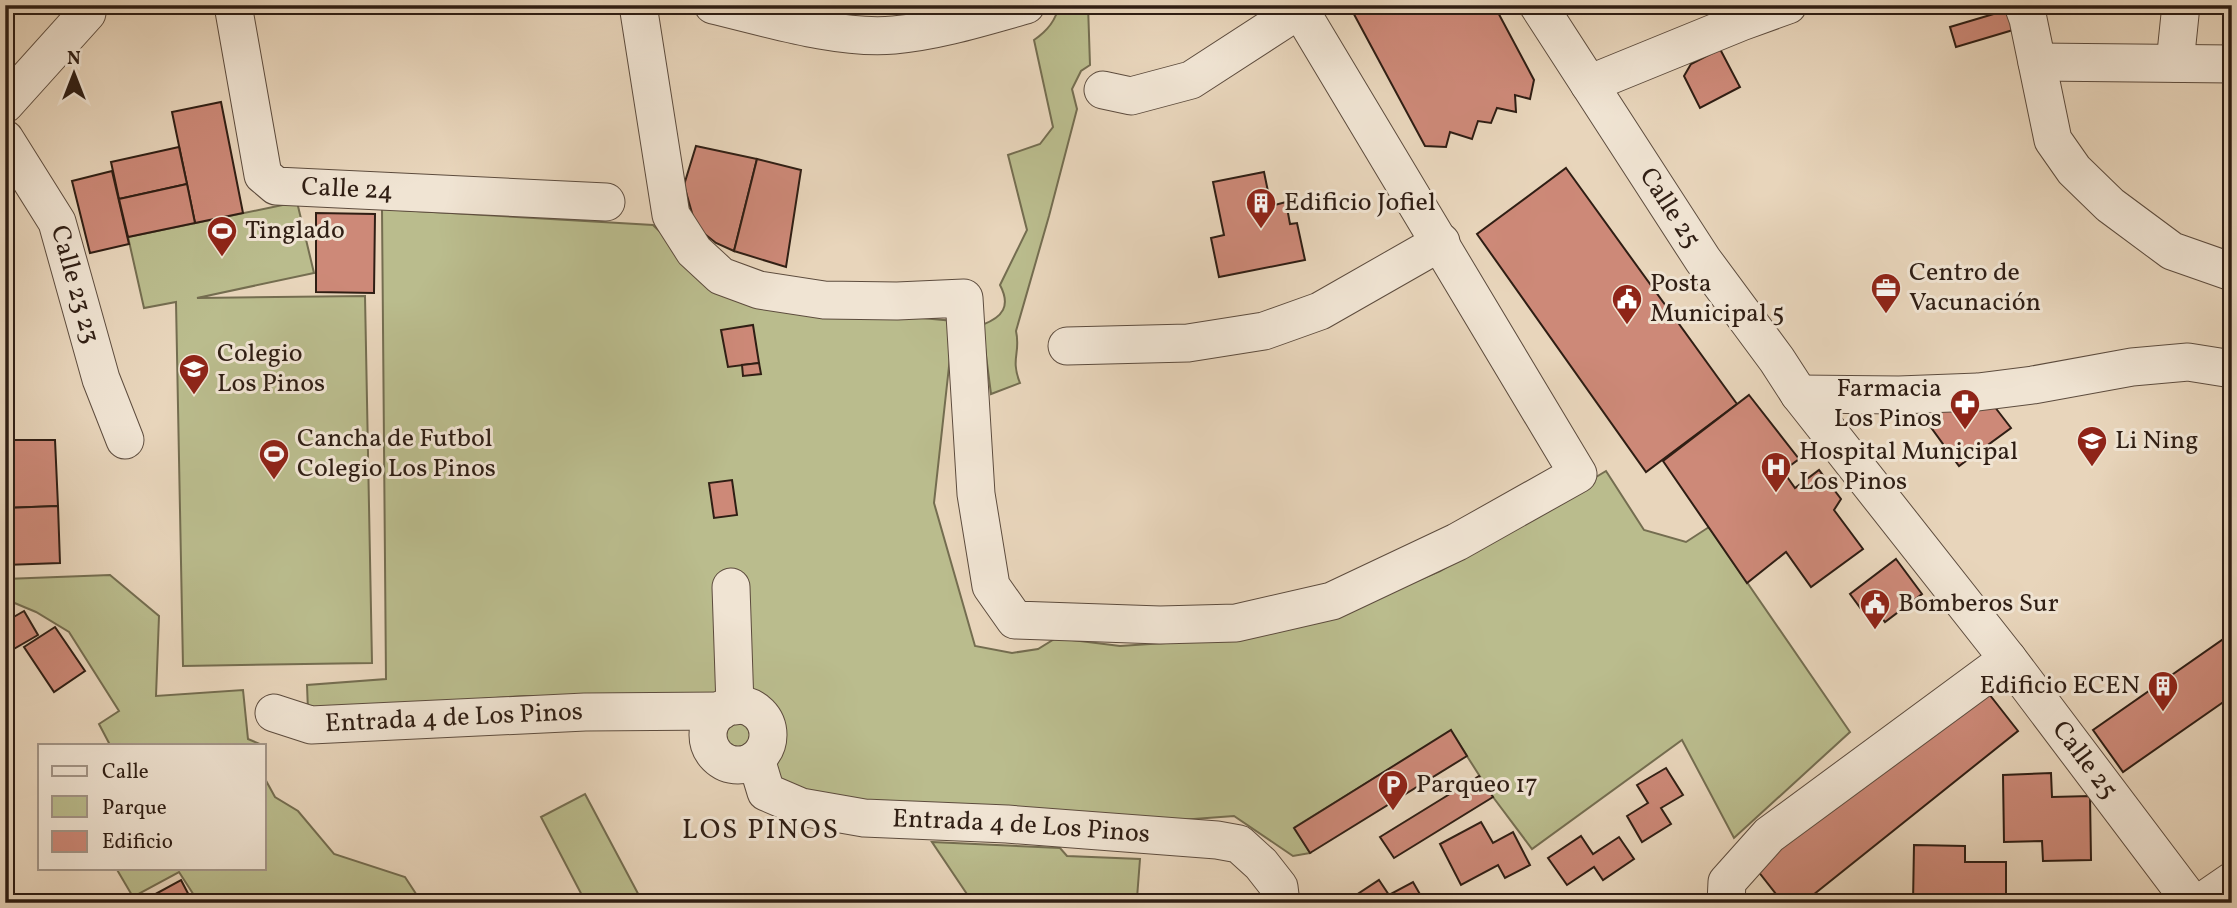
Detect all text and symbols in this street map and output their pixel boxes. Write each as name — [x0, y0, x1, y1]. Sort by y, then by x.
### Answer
north arrow — [38, 38, 108, 108]
text: N — [67, 46, 81, 72]
street label: Calle 25 — [1630, 161, 1709, 256]
street label: Calle 24 — [301, 169, 394, 210]
place label: Edificio Jofiel — [1284, 185, 1436, 221]
building icon: Edificio Jofiel — [1244, 186, 1278, 230]
place label: Tinglado — [245, 213, 345, 249]
sports icon: Tinglado — [205, 214, 239, 258]
street label: Calle 23 23 — [41, 221, 108, 348]
place label: Centro de Vacunación — [1909, 255, 2041, 321]
place label: Posta Municipal 5 — [1650, 266, 1784, 332]
office icon: Centro de Vacunación — [1869, 271, 1903, 315]
public building icon: Posta Municipal 5 — [1610, 282, 1644, 326]
place label: Colegio Los Pinos — [217, 336, 325, 402]
school or university icon: Colegio Los Pinos — [177, 352, 211, 396]
place label: Farmacia Los Pinos — [1834, 371, 1942, 437]
pharmacy icon: Farmacia Los Pinos — [1948, 387, 1982, 431]
place label: Cancha de Futbol Colegio Los Pinos — [297, 421, 496, 487]
place label: Li Ning — [2115, 423, 2199, 459]
school or university icon: Li Ning — [2075, 424, 2109, 468]
place label: Hospital Municipal Los Pinos — [1799, 434, 2018, 500]
sports icon: Cancha de Futbol Colegio Los Pinos — [257, 437, 291, 481]
hospital icon: Hospital Municipal Los Pinos — [1759, 450, 1793, 494]
place label: Bomberos Sur — [1898, 586, 2059, 622]
public building icon: Bomberos Sur — [1858, 587, 1892, 631]
place label: Edificio ECEN — [1980, 668, 2140, 704]
building icon: Edificio ECEN — [2146, 669, 2180, 713]
street label: Entrada 4 de Los Pinos — [324, 694, 584, 742]
street label: Calle 25 — [2043, 714, 2126, 807]
legend — [38, 744, 266, 870]
text: Calle — [102, 758, 149, 787]
place label: Parqueo 17 — [1416, 767, 1538, 803]
parking icon: Parqueo 17 — [1376, 768, 1410, 812]
text: Parque — [102, 794, 167, 823]
street label: Entrada 4 de Los Pinos — [892, 801, 1151, 853]
district label: LOS PINOS — [682, 811, 840, 850]
text: Edificio — [102, 828, 173, 857]

